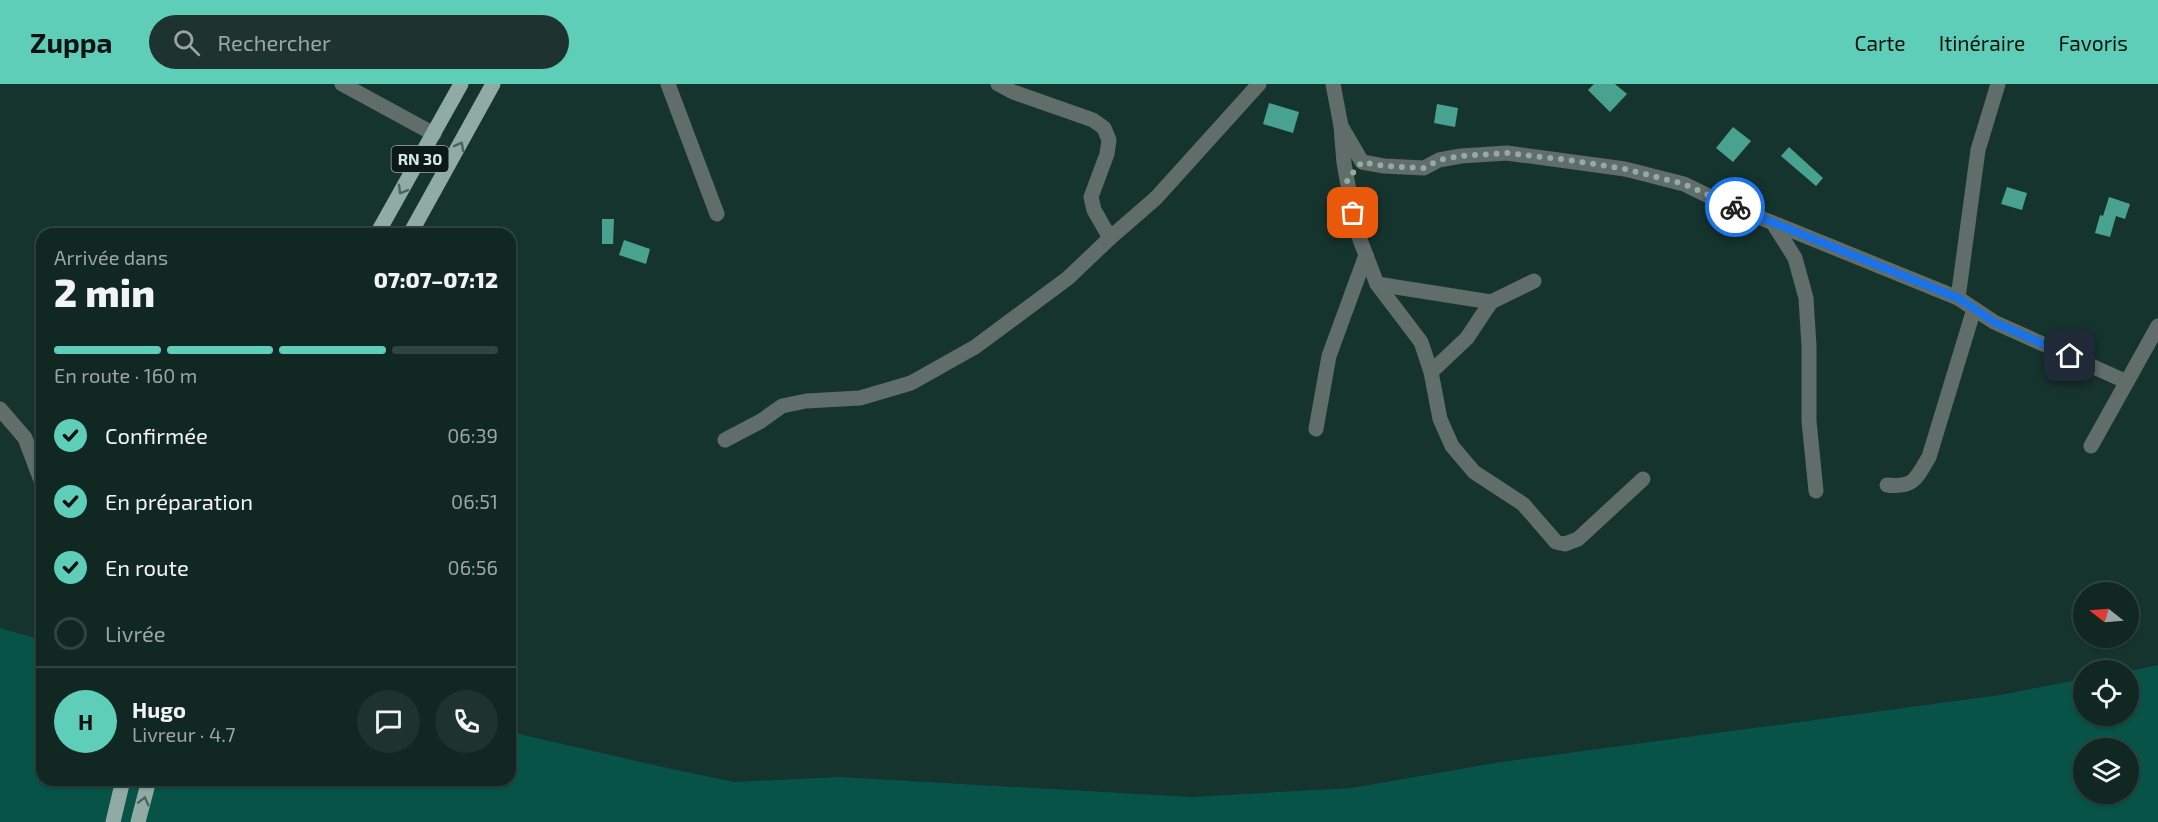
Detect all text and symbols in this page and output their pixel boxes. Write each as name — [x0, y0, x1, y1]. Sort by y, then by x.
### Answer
search box — [149, 15, 569, 69]
text: Zuppa — [30, 25, 113, 59]
icon: search — [170, 26, 203, 59]
text: Rechercher — [218, 29, 331, 55]
text: Carte — [1854, 30, 1906, 55]
text: Itinéraire — [1939, 30, 2025, 55]
text: Favoris — [2058, 30, 2128, 55]
one-way arrow — [453, 142, 464, 153]
road number: RN 30 — [392, 146, 448, 172]
courier — [1705, 177, 1765, 237]
one-way arrow — [398, 184, 409, 195]
pin — [1327, 187, 1378, 238]
icon: bike — [1719, 191, 1752, 224]
icon: bag — [1336, 196, 1369, 229]
text: Arrivée dans — [54, 245, 168, 269]
text: 07:07–07:12 — [374, 266, 498, 292]
text: 2 min — [54, 268, 155, 315]
pin — [2044, 330, 2095, 381]
icon: home — [2053, 339, 2086, 372]
text: En route · 160 m — [54, 363, 197, 387]
icon: check — [54, 419, 87, 452]
text: Confirmée — [105, 422, 208, 448]
text: 06:39 — [447, 423, 498, 447]
icon: check — [54, 485, 87, 518]
text: En préparation — [105, 488, 253, 514]
text: 06:51 — [451, 489, 498, 513]
icon: check — [54, 551, 87, 584]
text: En route — [105, 554, 189, 580]
text: 06:56 — [448, 555, 498, 579]
north arrow — [2073, 582, 2139, 648]
map controls — [2073, 582, 2139, 804]
text: Livrée — [105, 620, 166, 646]
button: locate — [2073, 660, 2139, 726]
button: chat — [357, 690, 420, 753]
button: phone — [435, 690, 498, 753]
text: Hugo — [132, 696, 186, 722]
text: H — [78, 708, 93, 734]
text: Livreur · 4.7 — [132, 722, 235, 746]
button: layers — [2073, 738, 2139, 804]
one-way arrow — [136, 796, 149, 806]

